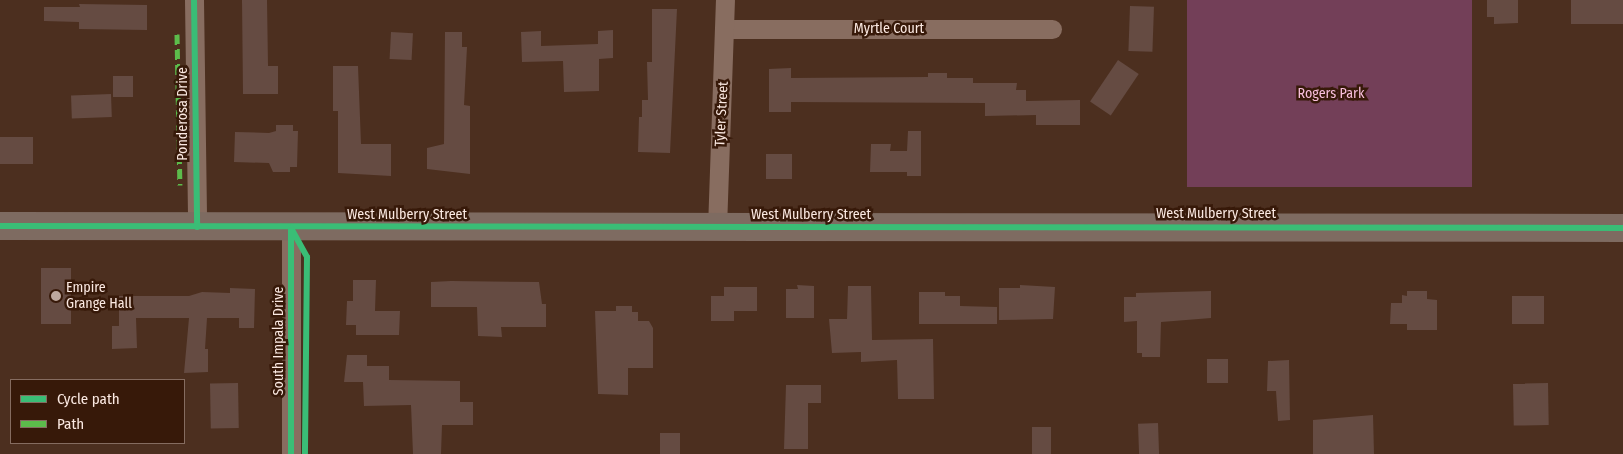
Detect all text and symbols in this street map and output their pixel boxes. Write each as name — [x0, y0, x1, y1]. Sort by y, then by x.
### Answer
street label: Myrtle Court — [854, 21, 924, 37]
street label: Ponderosa Drive — [175, 67, 191, 161]
street label: Tyler Street — [712, 81, 732, 147]
park label: Rogers Park — [1298, 86, 1364, 102]
street label: West Mulberry Street — [1156, 206, 1276, 222]
street label: West Mulberry Street — [347, 207, 467, 223]
street label: West Mulberry Street — [751, 207, 871, 223]
place label: Empire Grange Hall — [66, 280, 132, 312]
street label: South Impala Drive — [271, 287, 287, 395]
marker: Empire Grange Hall — [50, 290, 62, 302]
legend — [10, 379, 185, 444]
text: Cycle path — [57, 390, 120, 408]
text: Path — [57, 415, 84, 433]

